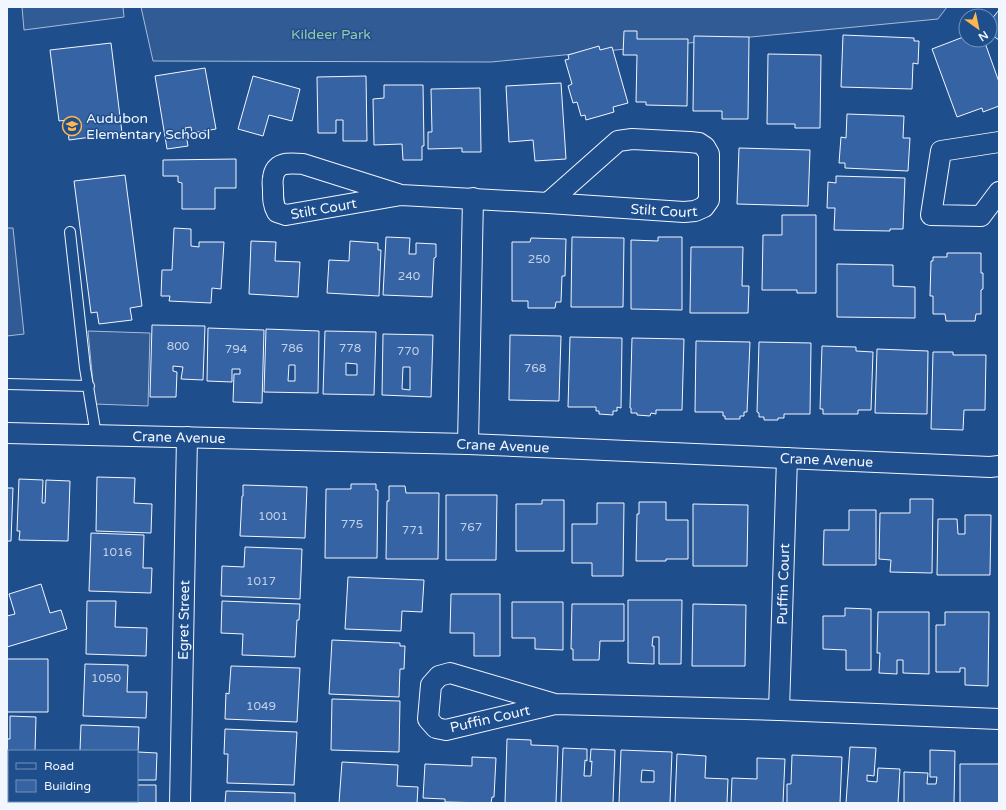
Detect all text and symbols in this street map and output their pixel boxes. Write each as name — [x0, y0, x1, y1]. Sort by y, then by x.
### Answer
north arrow — [958, 8, 998, 48]
park label: Kildeer Park — [291, 26, 371, 43]
text: N — [976, 28, 990, 44]
place label: Audubon Elementary School — [86, 110, 210, 143]
school or university icon: Audubon Elementary School — [61, 115, 83, 137]
street label: Stilt Court — [289, 194, 359, 223]
street label: Stilt Court — [630, 200, 699, 221]
house number: 250 — [528, 252, 551, 266]
house number: 240 — [398, 269, 421, 283]
house number: 800 — [167, 339, 190, 353]
house number: 786 — [281, 341, 303, 355]
house number: 778 — [339, 341, 361, 355]
house number: 794 — [225, 342, 248, 356]
house number: 770 — [397, 344, 420, 358]
house number: 768 — [524, 361, 546, 375]
street label: Crane Avenue — [132, 427, 226, 447]
street label: Crane Avenue — [456, 435, 550, 456]
street label: Crane Avenue — [780, 449, 873, 470]
house number: 1001 — [258, 509, 288, 523]
house number: 775 — [341, 517, 363, 531]
house number: 767 — [460, 520, 482, 534]
house number: 771 — [402, 523, 424, 537]
street label: Puffin Court — [773, 542, 793, 625]
house number: 1016 — [102, 545, 132, 559]
house number: 1017 — [246, 574, 276, 588]
street label: Egret Street — [174, 579, 193, 660]
house number: 1050 — [91, 671, 122, 685]
house number: 1049 — [246, 699, 276, 713]
street label: Puffin Court — [448, 701, 532, 736]
legend — [8, 750, 138, 802]
text: Road — [44, 759, 74, 773]
text: Building — [44, 779, 91, 793]

